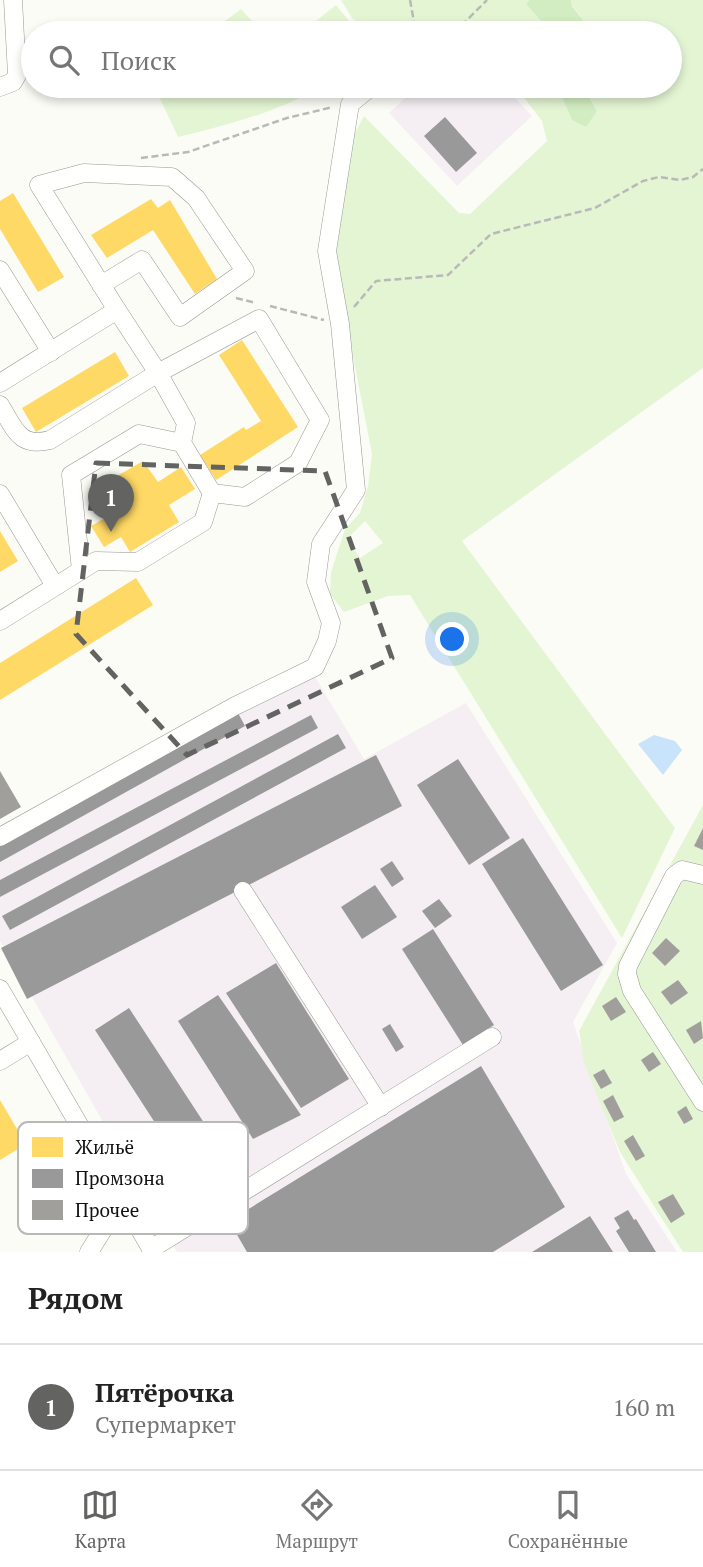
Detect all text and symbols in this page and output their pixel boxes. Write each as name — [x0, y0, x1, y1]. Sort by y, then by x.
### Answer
search box — [21, 21, 682, 98]
icon: search — [45, 41, 83, 79]
text: Поиск — [101, 43, 176, 77]
pin: 1 — [88, 474, 134, 532]
your location — [435, 622, 469, 656]
legend — [18, 1122, 248, 1234]
text: Жильё — [75, 1134, 134, 1159]
text: Промзона — [75, 1165, 165, 1190]
text: Прочее — [75, 1197, 139, 1222]
text: Рядом — [28, 1278, 123, 1318]
text: Пятёрочка — [95, 1375, 234, 1409]
text: 1 — [45, 1392, 58, 1423]
text: 160 m — [613, 1392, 675, 1423]
text: Супермаркет — [95, 1409, 236, 1440]
tab: Карта — [75, 1486, 126, 1553]
tab: Маршрут — [276, 1486, 358, 1553]
tab: Сохранённые — [508, 1486, 628, 1553]

